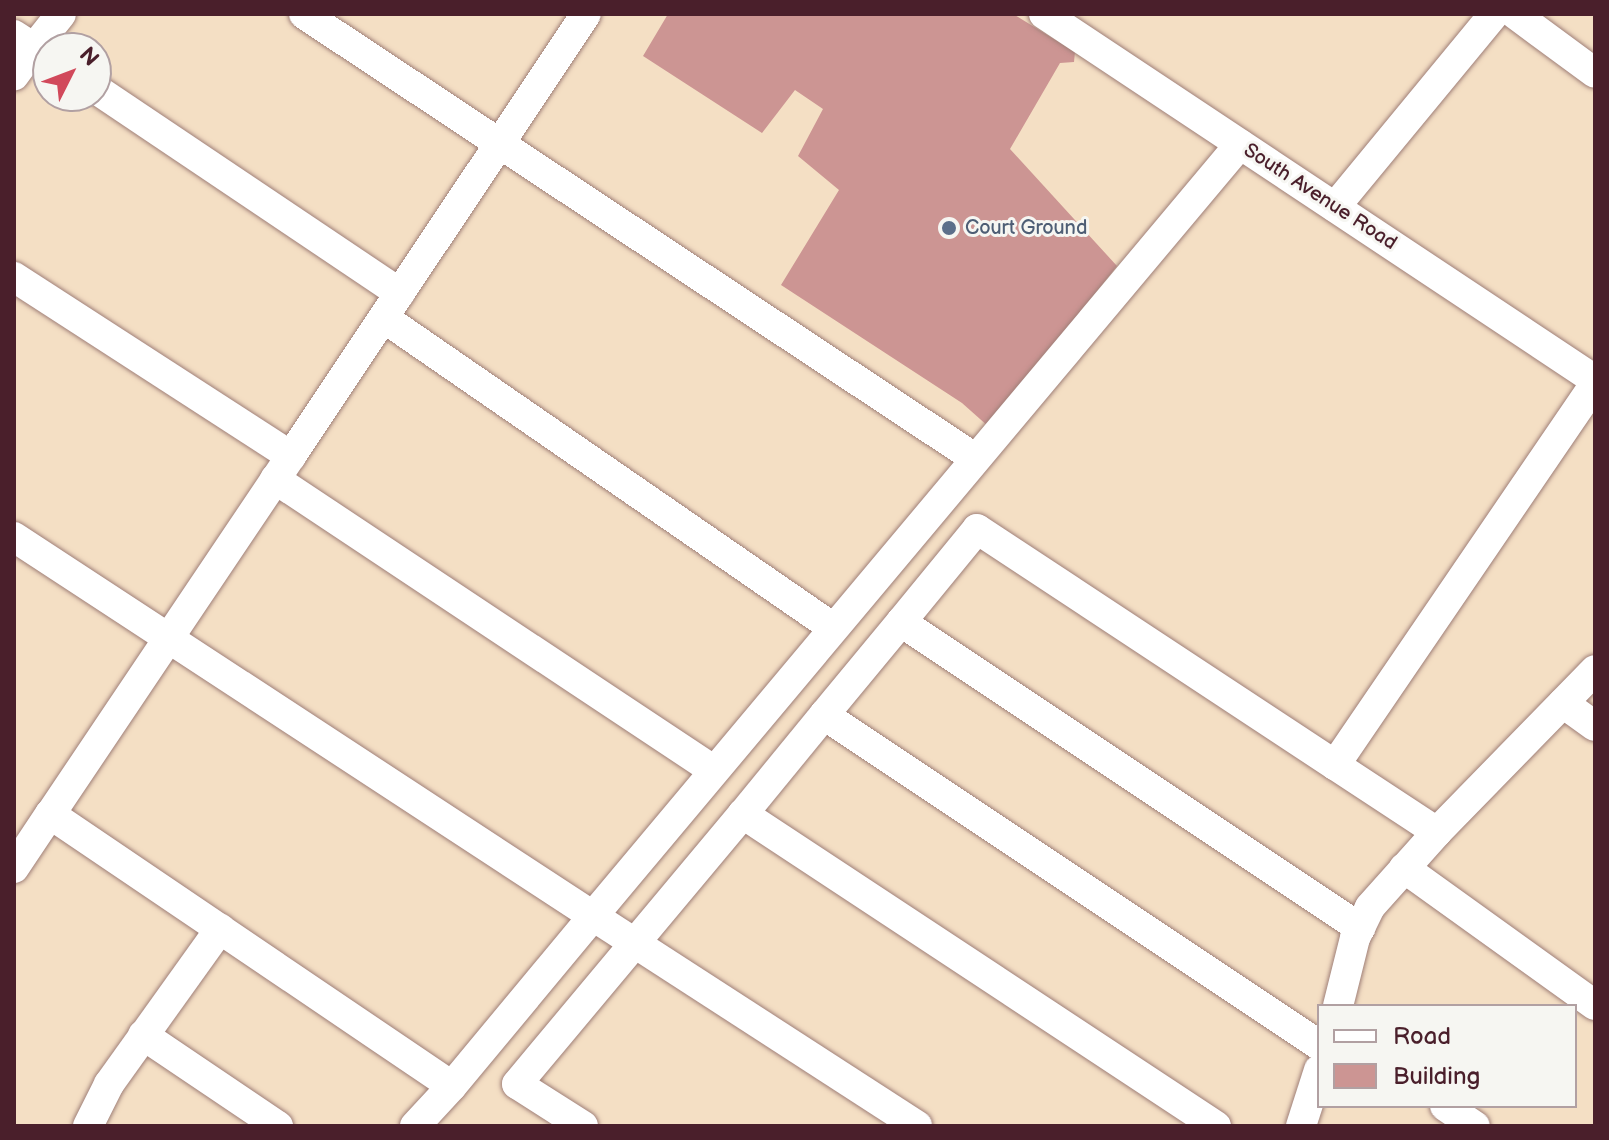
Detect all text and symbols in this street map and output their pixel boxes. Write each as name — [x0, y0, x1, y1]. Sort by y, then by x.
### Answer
north arrow — [32, 32, 112, 112]
text: N — [73, 42, 104, 72]
street label: South Avenue Road — [1239, 138, 1401, 256]
place label: Court Ground — [965, 216, 1087, 240]
marker: Court Ground — [940, 219, 958, 237]
legend — [1317, 1004, 1577, 1108]
text: Road — [1393, 1022, 1451, 1051]
text: Building — [1393, 1062, 1480, 1091]

